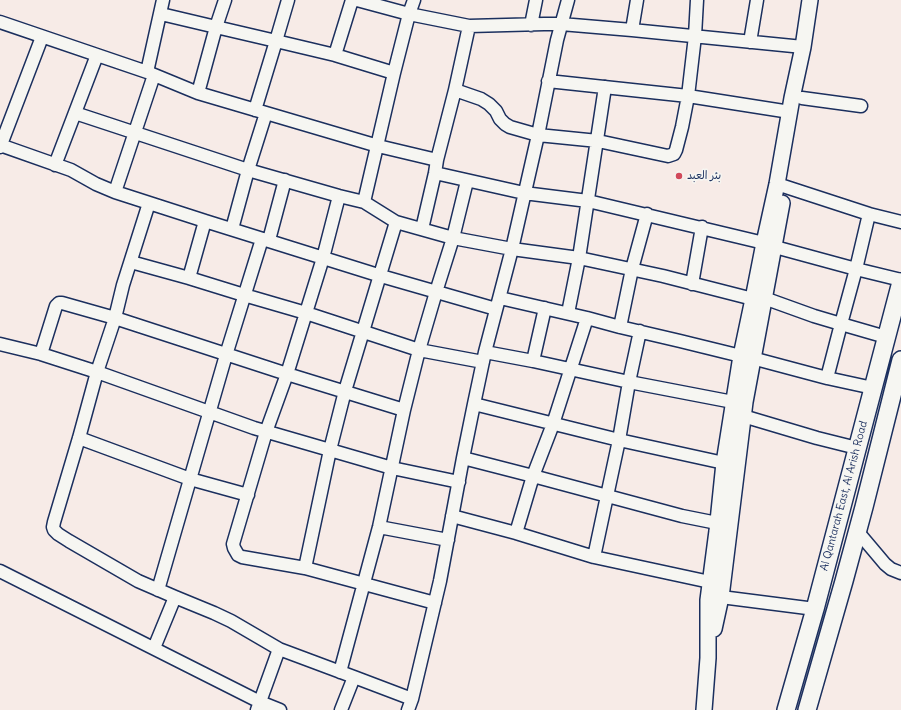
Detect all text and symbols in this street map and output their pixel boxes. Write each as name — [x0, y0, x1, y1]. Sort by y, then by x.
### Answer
place label: بئر العبد — [687, 169, 721, 183]
marker: بئر العبد — [674, 171, 684, 181]
street label: Al Qantarah East, Al Arish Road — [818, 420, 870, 572]

